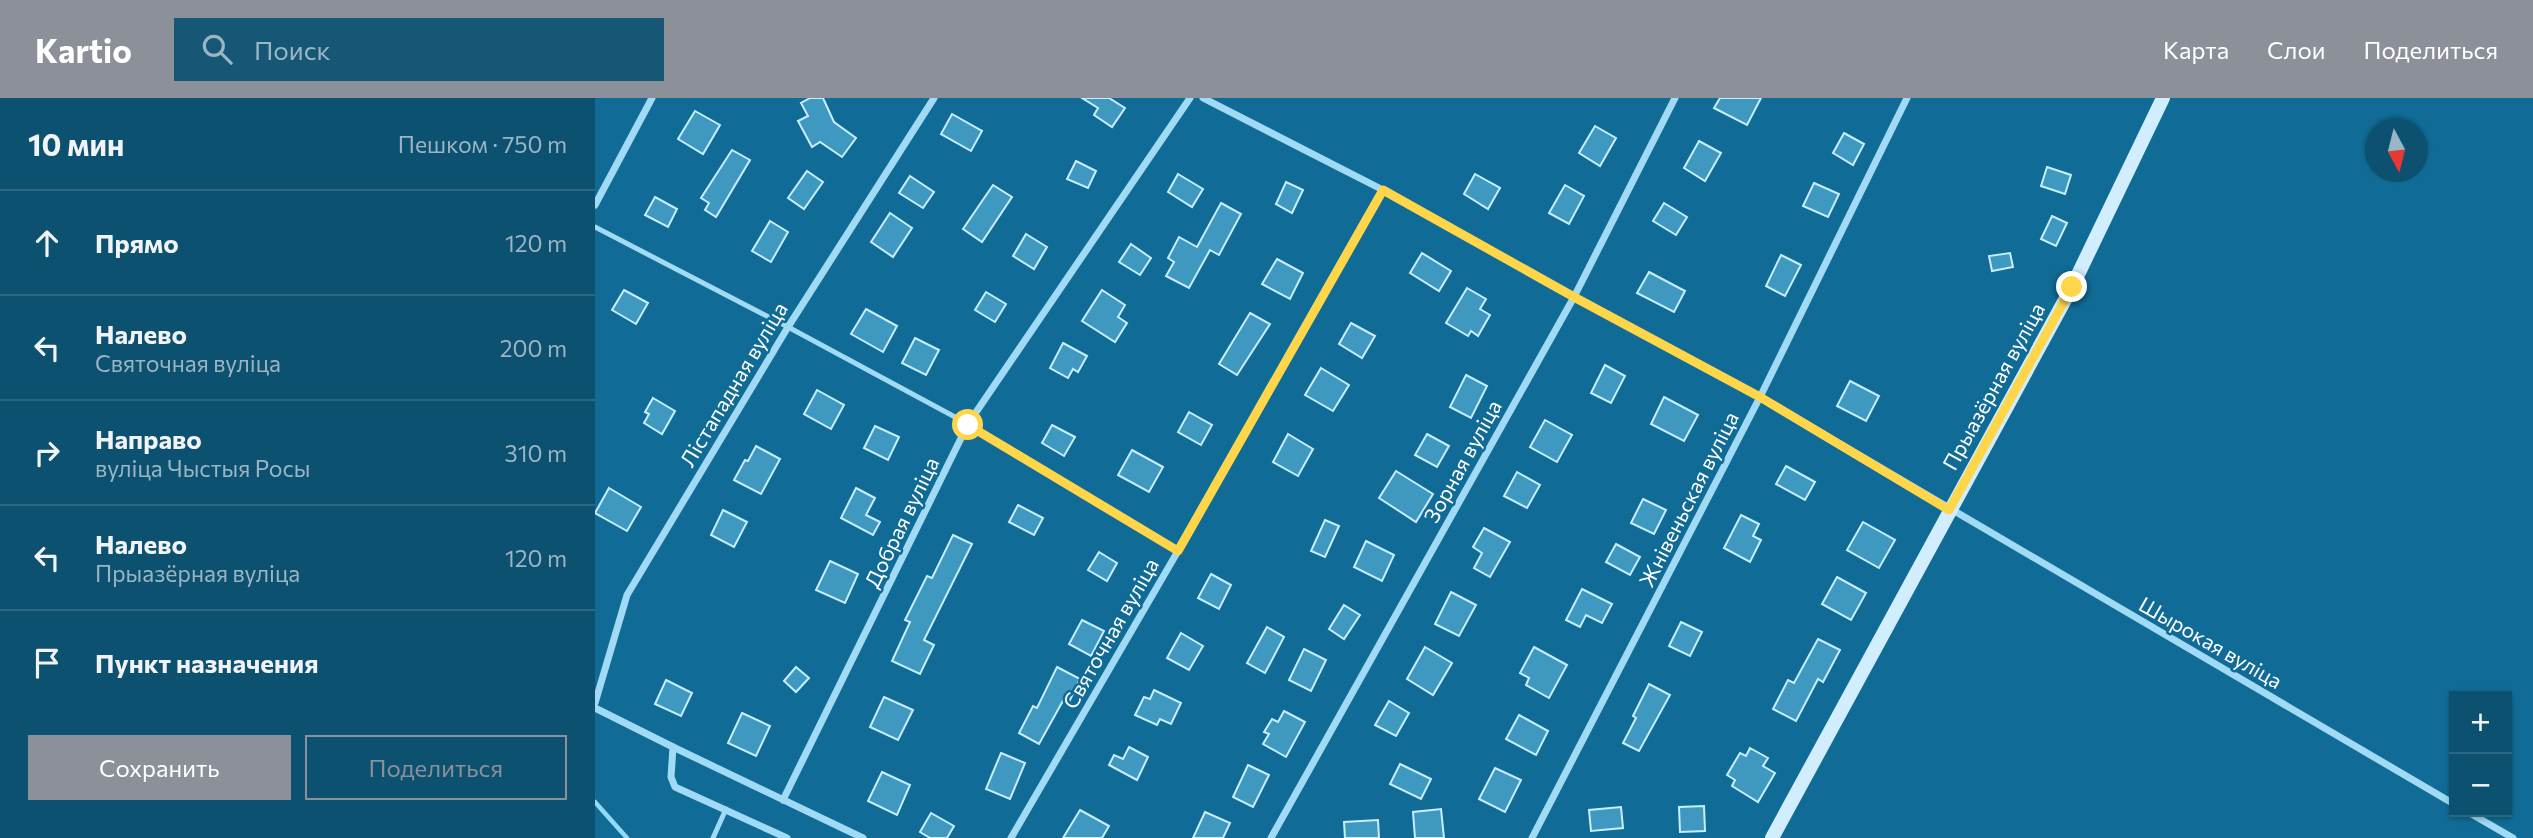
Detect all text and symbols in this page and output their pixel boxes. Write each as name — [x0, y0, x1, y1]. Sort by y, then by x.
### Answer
search box — [174, 18, 664, 81]
text: Kartio — [35, 29, 132, 70]
icon: search — [198, 30, 236, 68]
text: Поиск — [254, 34, 331, 65]
text: Карта — [2163, 35, 2229, 64]
text: Слои — [2267, 35, 2325, 64]
text: Поделиться — [2363, 35, 2498, 64]
north arrow — [2365, 119, 2428, 182]
text: 10 мин — [28, 125, 124, 162]
text: Пешком · 750 m — [398, 130, 567, 158]
icon: ahead — [28, 224, 66, 262]
text: Прямо — [95, 227, 179, 258]
text: 120 m — [505, 229, 567, 257]
route end — [2056, 271, 2087, 302]
street label: Лістападная вуліца — [674, 297, 792, 471]
street label: Прыазёрная вуліца — [1937, 298, 2049, 474]
text: Налево — [95, 318, 187, 349]
icon: left — [28, 329, 66, 367]
text: 200 m — [500, 334, 567, 362]
text: Святочная вуліца — [95, 349, 281, 377]
street label: Зорная вуліца — [1418, 395, 1506, 527]
street label: Жнівеньская вуліца — [1633, 407, 1743, 591]
route start — [952, 409, 983, 440]
text: Направо — [95, 423, 202, 454]
icon: right — [28, 434, 66, 472]
text: 310 m — [505, 439, 567, 467]
street label: Добрая вуліца — [859, 453, 943, 591]
text: вуліца Чыстыя Росы — [95, 454, 311, 482]
text: Налево — [95, 528, 187, 559]
icon: left — [28, 539, 66, 577]
text: 120 m — [505, 544, 567, 572]
street label: Святочная вуліца — [1057, 553, 1163, 713]
text: Прыазёрная вуліца — [95, 559, 300, 587]
street label: Шырокая вуліца — [2135, 591, 2287, 693]
icon: arrive — [28, 644, 66, 682]
text: Пункт назначения — [95, 647, 319, 678]
map controls — [2449, 691, 2512, 817]
button: + — [2449, 691, 2512, 754]
button: Сохранить — [28, 735, 291, 800]
button: Поделиться — [305, 735, 567, 800]
button: − — [2449, 754, 2512, 817]

